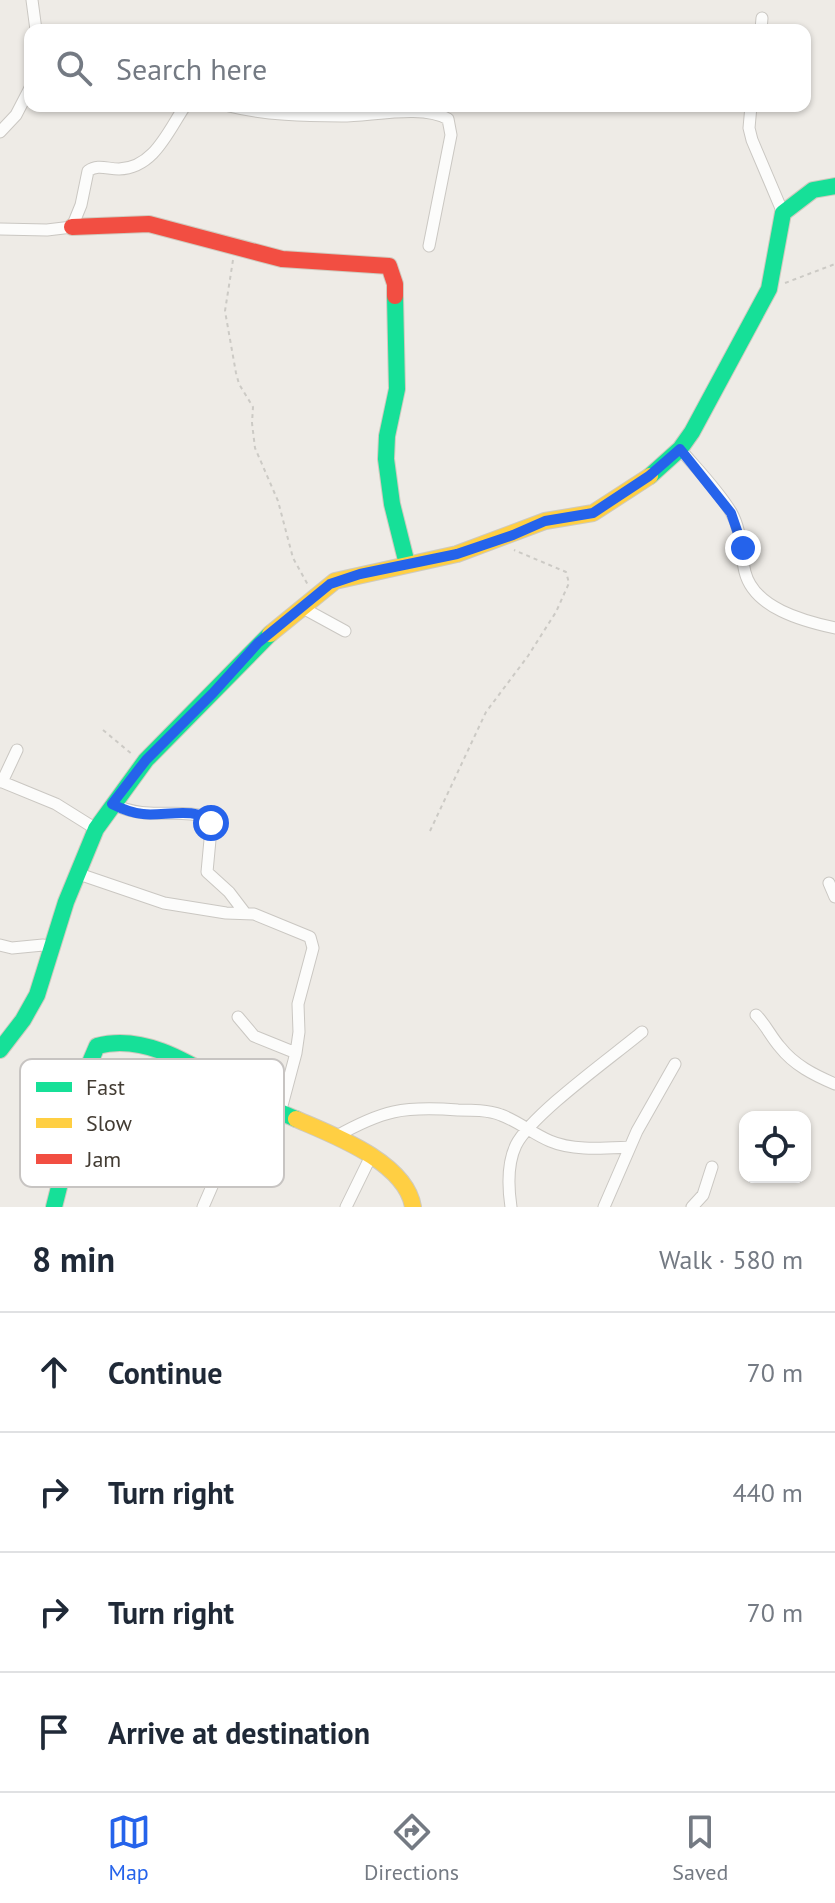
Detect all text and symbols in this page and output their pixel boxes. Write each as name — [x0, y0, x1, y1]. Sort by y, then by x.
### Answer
search box — [24, 24, 811, 112]
icon: search — [52, 46, 96, 90]
text: Search here — [116, 49, 267, 88]
route end — [725, 530, 761, 566]
route start — [193, 805, 229, 841]
legend — [20, 1059, 284, 1187]
text: Fast — [86, 1073, 126, 1101]
text: Slow — [86, 1109, 132, 1137]
map controls — [739, 1111, 811, 1183]
button: locate — [739, 1111, 811, 1183]
text: Jam — [85, 1145, 121, 1173]
text: 8 min — [32, 1237, 115, 1281]
text: Walk · 580 m — [659, 1243, 803, 1276]
icon: ahead — [32, 1350, 76, 1394]
text: Continue — [108, 1353, 222, 1392]
text: 70 m — [747, 1356, 803, 1389]
icon: right — [32, 1470, 76, 1514]
text: Turn right — [108, 1473, 234, 1512]
text: 440 m — [732, 1476, 803, 1509]
icon: right — [32, 1590, 76, 1634]
text: Turn right — [108, 1593, 234, 1632]
text: 70 m — [747, 1596, 803, 1629]
icon: arrive — [32, 1710, 76, 1754]
text: Arrive at destination — [108, 1713, 370, 1752]
tab: Map — [107, 1810, 151, 1886]
tab: Directions — [364, 1810, 459, 1886]
tab: Saved — [672, 1810, 728, 1886]

